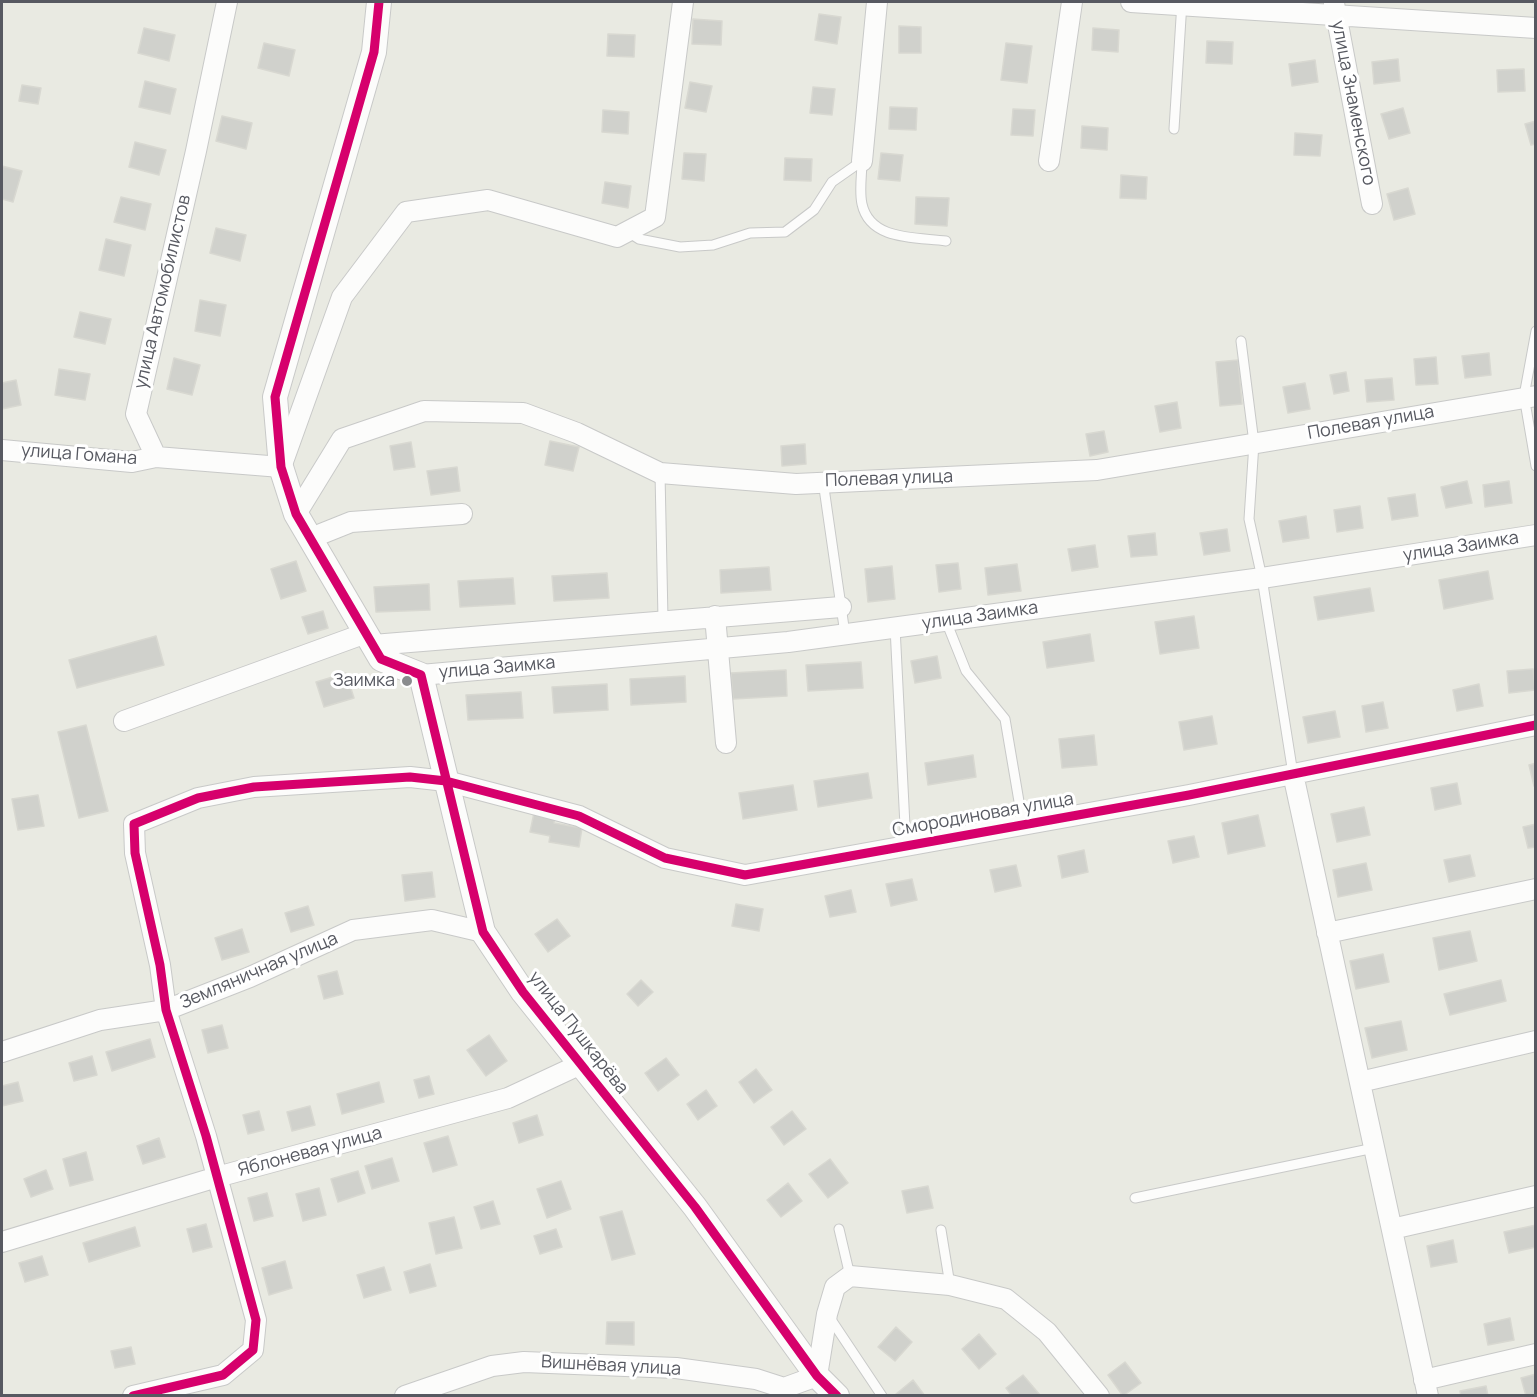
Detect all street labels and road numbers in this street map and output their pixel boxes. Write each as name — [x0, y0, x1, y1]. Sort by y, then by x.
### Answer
street label: улица Знаменского — [1326, 19, 1380, 187]
street label: улица Автомобилистов — [130, 193, 196, 391]
street label: Полевая улица — [1306, 401, 1436, 445]
street label: улица Гомана — [20, 440, 138, 470]
street label: Полевая улица — [825, 466, 953, 492]
street label: улица Заимка — [1402, 527, 1520, 567]
street label: улица Заимка — [921, 597, 1039, 635]
street label: улица Заимка — [438, 652, 556, 684]
street label: Смородиновая улица — [891, 788, 1075, 842]
street label: Земляничная улица — [177, 928, 341, 1014]
street label: улица Пушкарёва — [523, 967, 633, 1099]
street label: Яблоневая улица — [236, 1122, 384, 1182]
street label: Вишнёвая улица — [540, 1352, 682, 1380]

